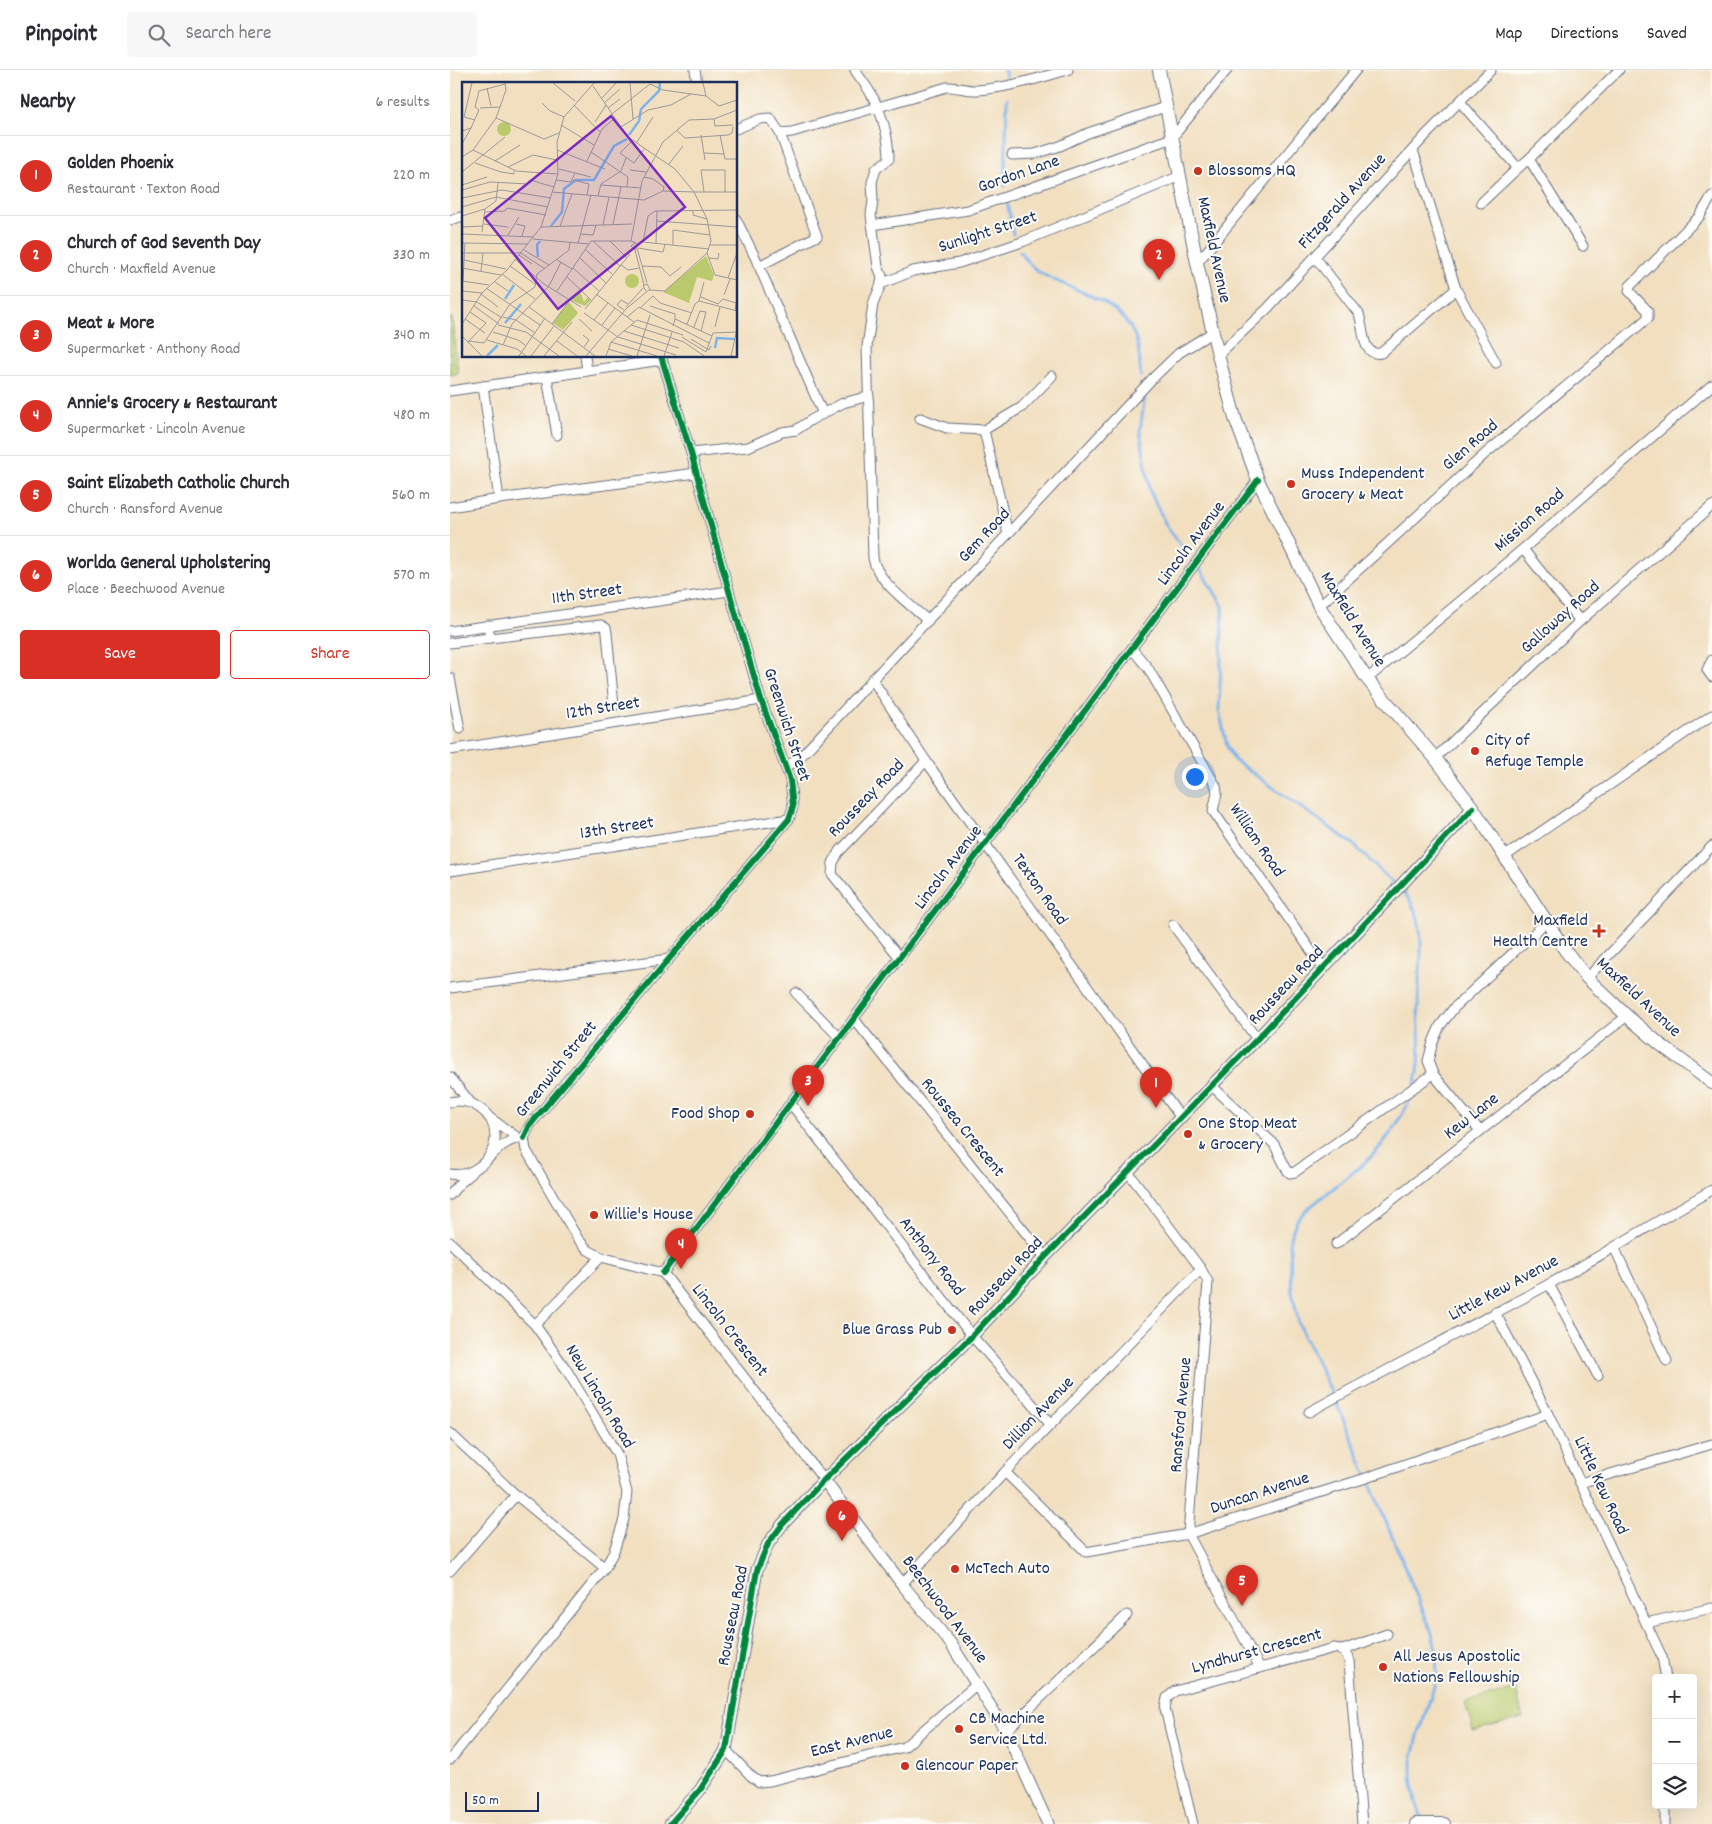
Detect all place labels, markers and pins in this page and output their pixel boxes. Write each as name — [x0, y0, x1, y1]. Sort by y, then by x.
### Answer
place label: Blossoms HQ — [1208, 159, 1296, 184]
marker: Blossoms HQ — [1192, 165, 1204, 177]
pin: 2 — [1143, 239, 1175, 280]
place label: Muss Independent Grocery & Meat — [1301, 462, 1425, 508]
marker: Muss Independent Grocery & Meat — [1285, 478, 1297, 490]
place label: City of Refuge Temple — [1485, 729, 1584, 775]
marker: City of Refuge Temple — [1469, 745, 1481, 757]
place label: Maxfield Health Centre — [1493, 909, 1588, 955]
marker: Maxfield Health Centre — [1592, 924, 1606, 938]
pin: 3 — [792, 1065, 824, 1106]
pin: 1 — [1140, 1067, 1172, 1108]
place label: Food Shop — [671, 1102, 740, 1127]
marker: Food Shop — [744, 1108, 756, 1120]
place label: One Stop Meat & Grocery — [1198, 1112, 1298, 1158]
marker: One Stop Meat & Grocery — [1182, 1128, 1194, 1140]
place label: Willie's House — [604, 1203, 693, 1228]
marker: Willie's House — [588, 1209, 600, 1221]
pin: 4 — [665, 1228, 697, 1269]
place label: Blue Grass Pub — [842, 1318, 942, 1343]
marker: Blue Grass Pub — [946, 1324, 958, 1336]
pin: 6 — [826, 1500, 858, 1541]
place label: McTech Auto — [965, 1557, 1050, 1582]
marker: McTech Auto — [949, 1563, 961, 1575]
pin: 5 — [1226, 1565, 1258, 1606]
place label: All Jesus Apostolic Nations Fellowship — [1393, 1645, 1520, 1691]
marker: All Jesus Apostolic Nations Fellowship — [1377, 1661, 1389, 1673]
place label: CB Machine Service Ltd. — [969, 1707, 1047, 1753]
marker: CB Machine Service Ltd. — [953, 1723, 965, 1735]
place label: Glencour Paper — [915, 1754, 1018, 1779]
marker: Glencour Paper — [899, 1760, 911, 1772]

